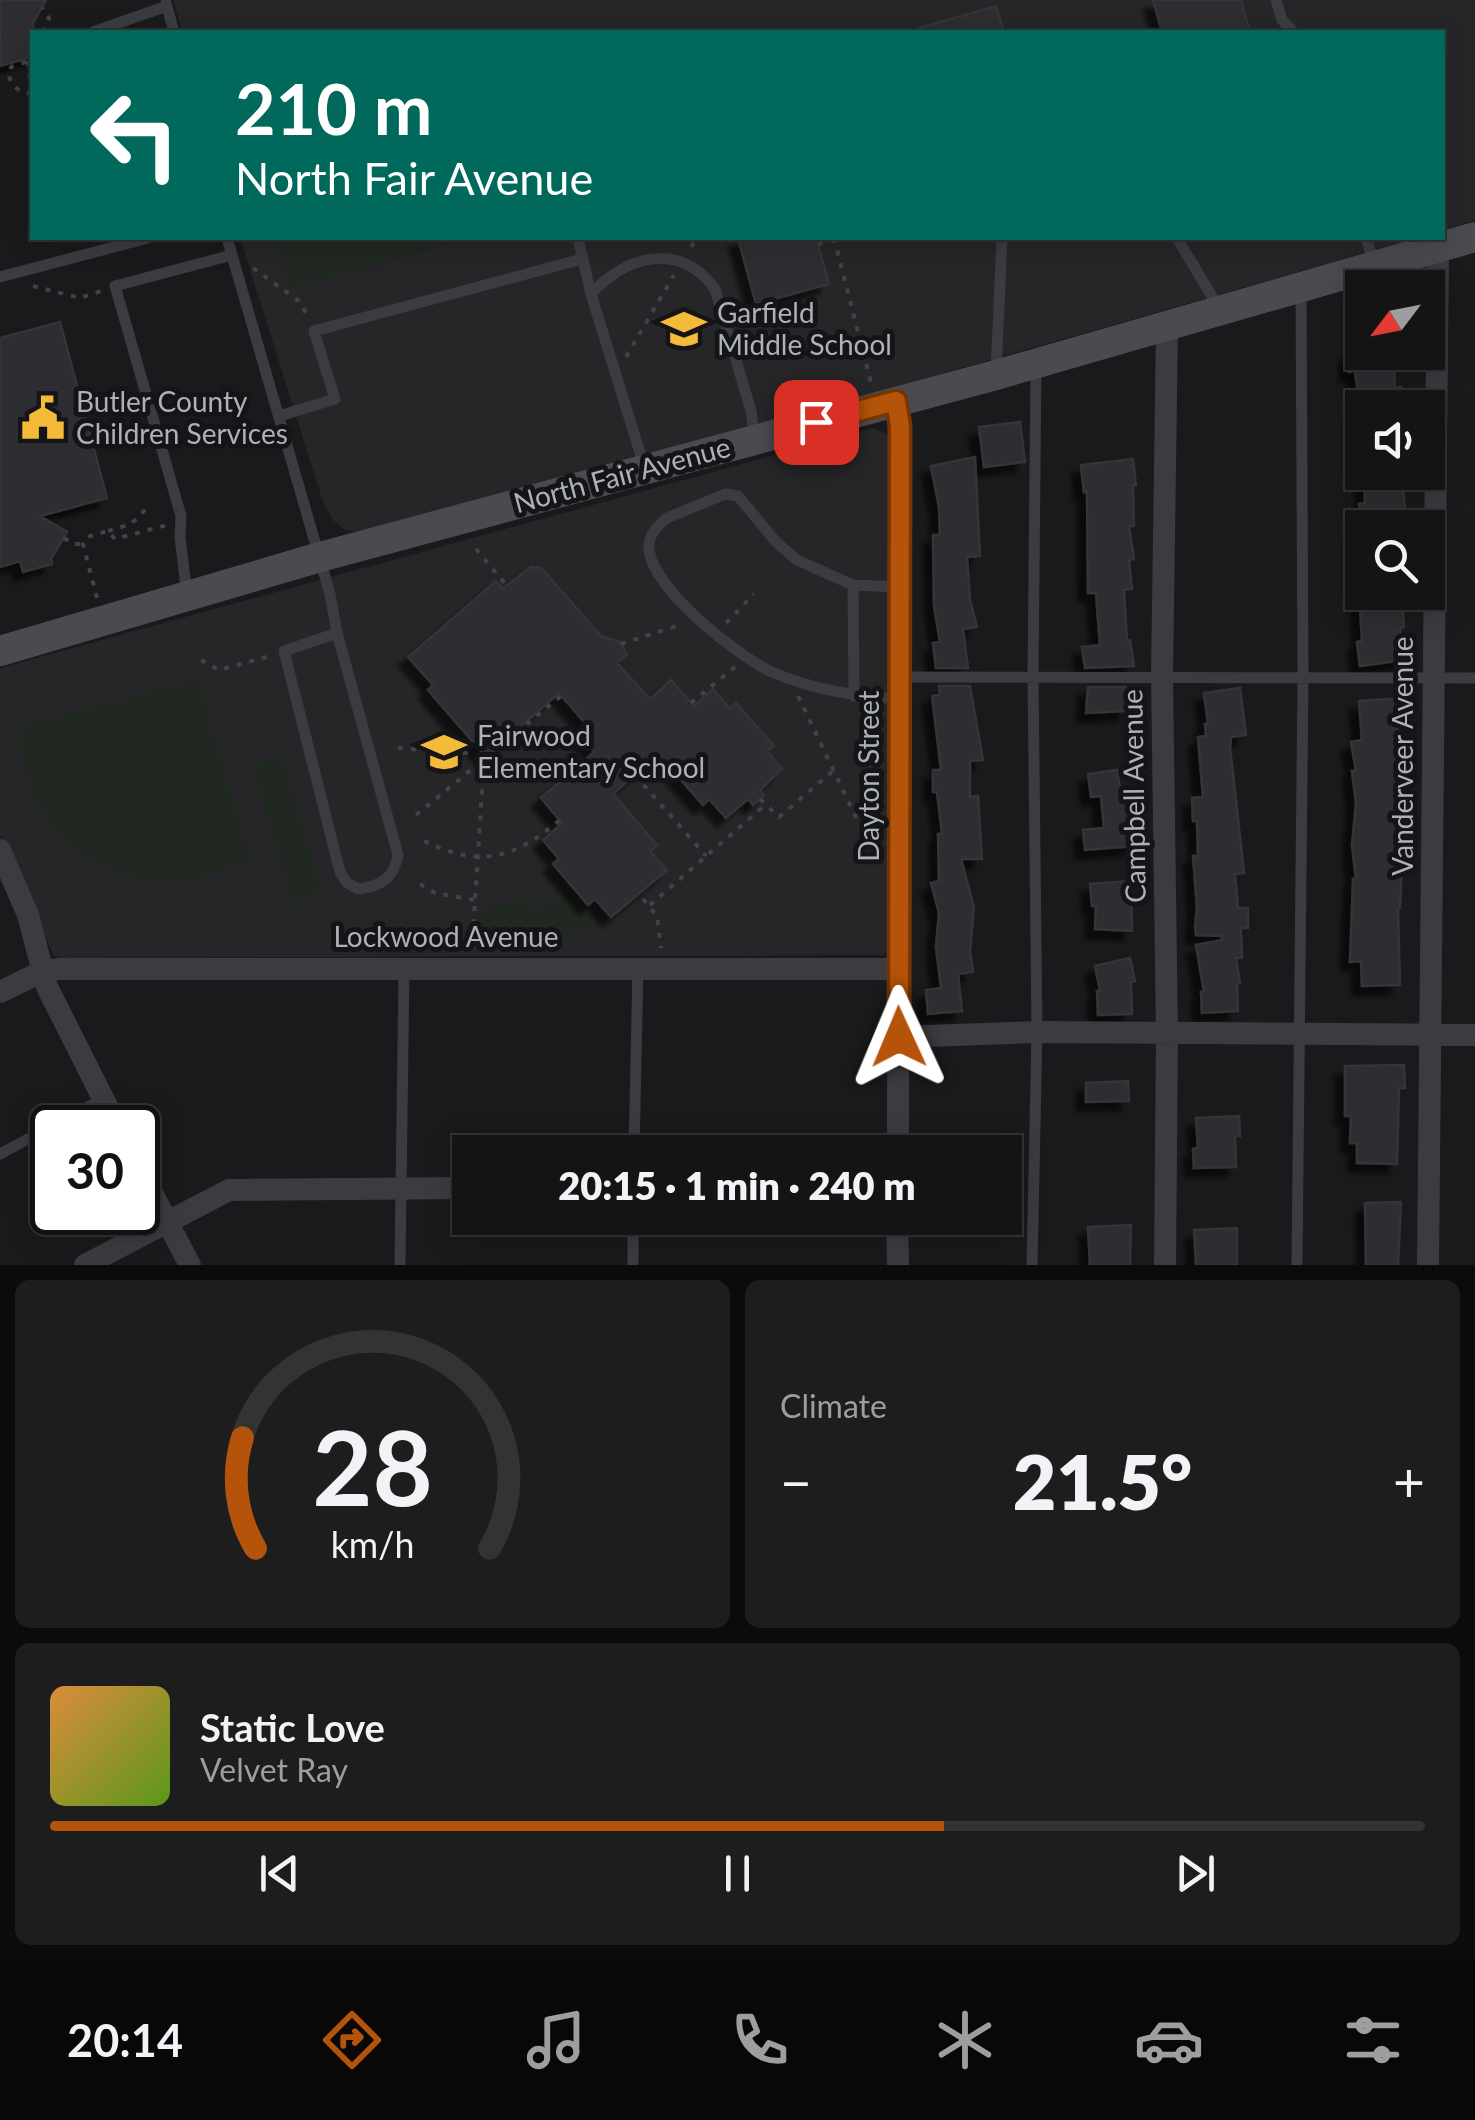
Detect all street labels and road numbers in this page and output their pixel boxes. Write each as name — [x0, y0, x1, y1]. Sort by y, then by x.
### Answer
street label: North Fair Avenue — [510, 429, 734, 519]
street label: Vanderveer Avenue — [1385, 636, 1419, 876]
street label: Campbell Avenue — [1114, 689, 1152, 903]
street label: Dayton Street — [851, 690, 885, 862]
street label: Lockwood Avenue — [334, 919, 558, 953]

